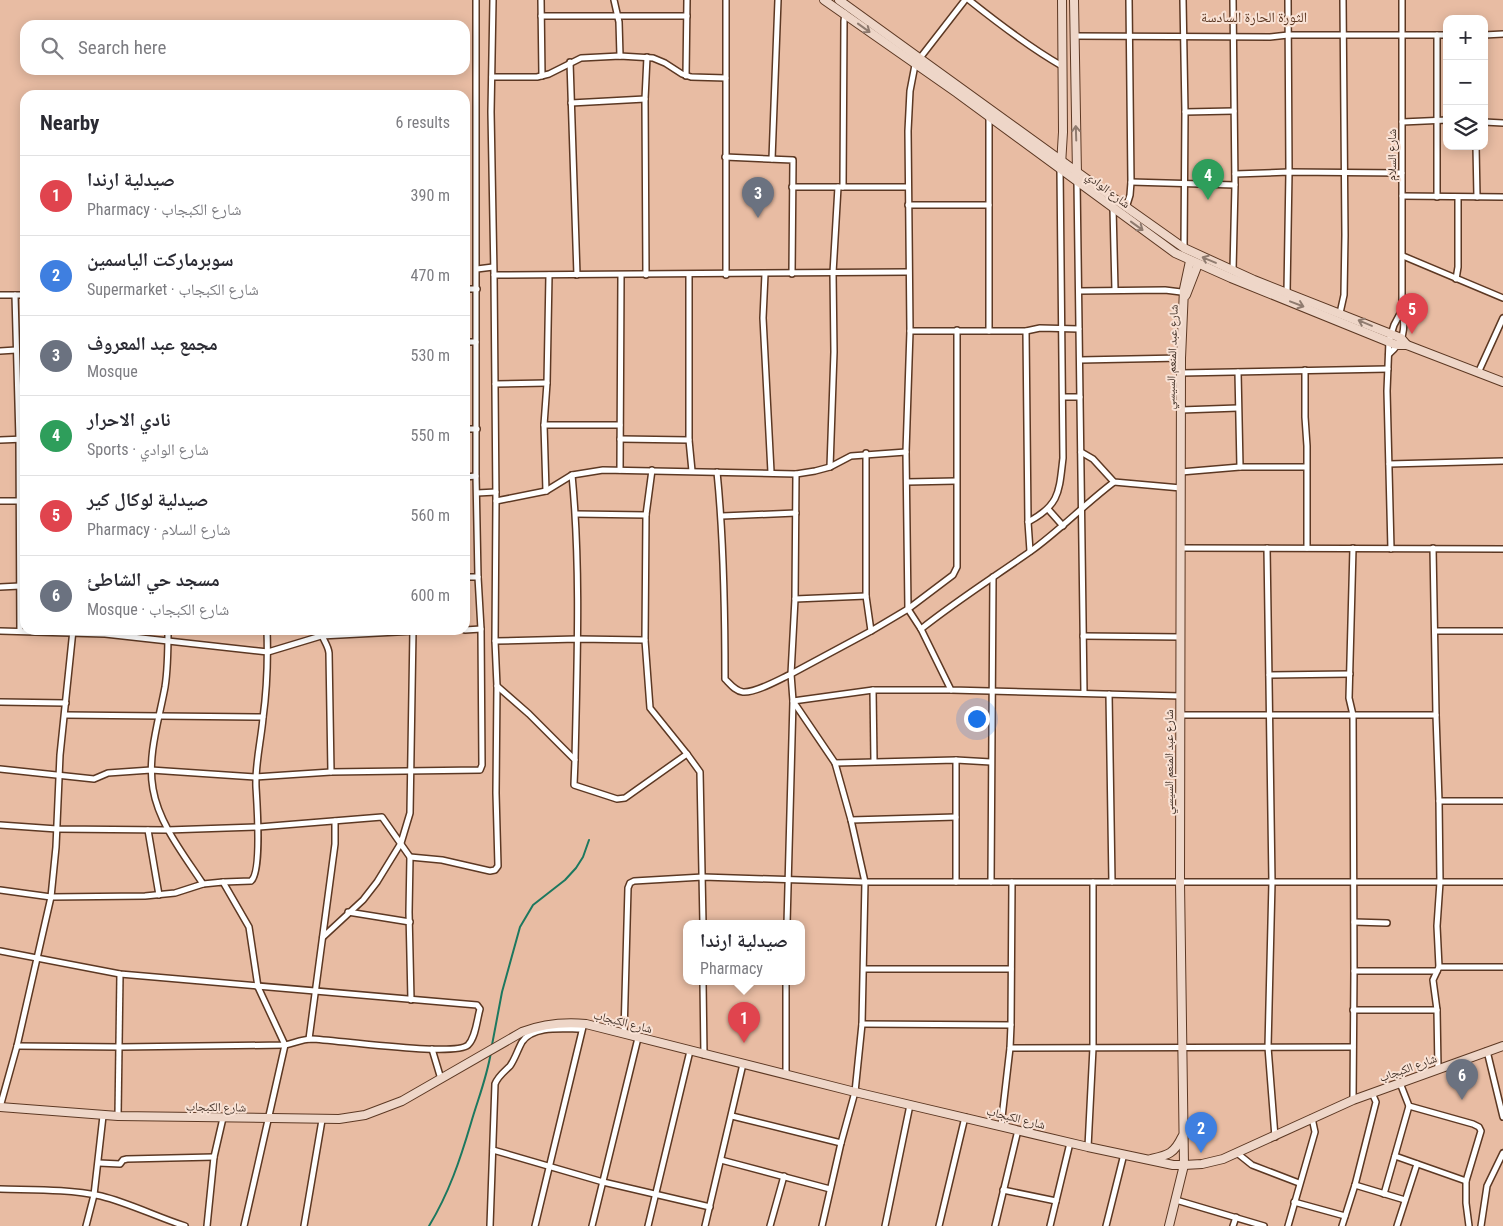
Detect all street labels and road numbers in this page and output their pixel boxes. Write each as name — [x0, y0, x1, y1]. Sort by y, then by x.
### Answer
street label: شارع السلام — [1385, 129, 1400, 181]
street label: شارع الوادي — [1081, 169, 1133, 214]
street label: شارع عبد المنعم السيسي — [1163, 304, 1184, 410]
street label: شارع عبد المنعم السيسي — [1162, 709, 1179, 815]
street label: شارع الكبجاب — [592, 1008, 654, 1037]
street label: شارع الكبجاب — [1377, 1051, 1439, 1086]
street label: شارع الكبجاب — [186, 1099, 246, 1116]
street label: شارع الكبجاب — [985, 1104, 1047, 1133]

